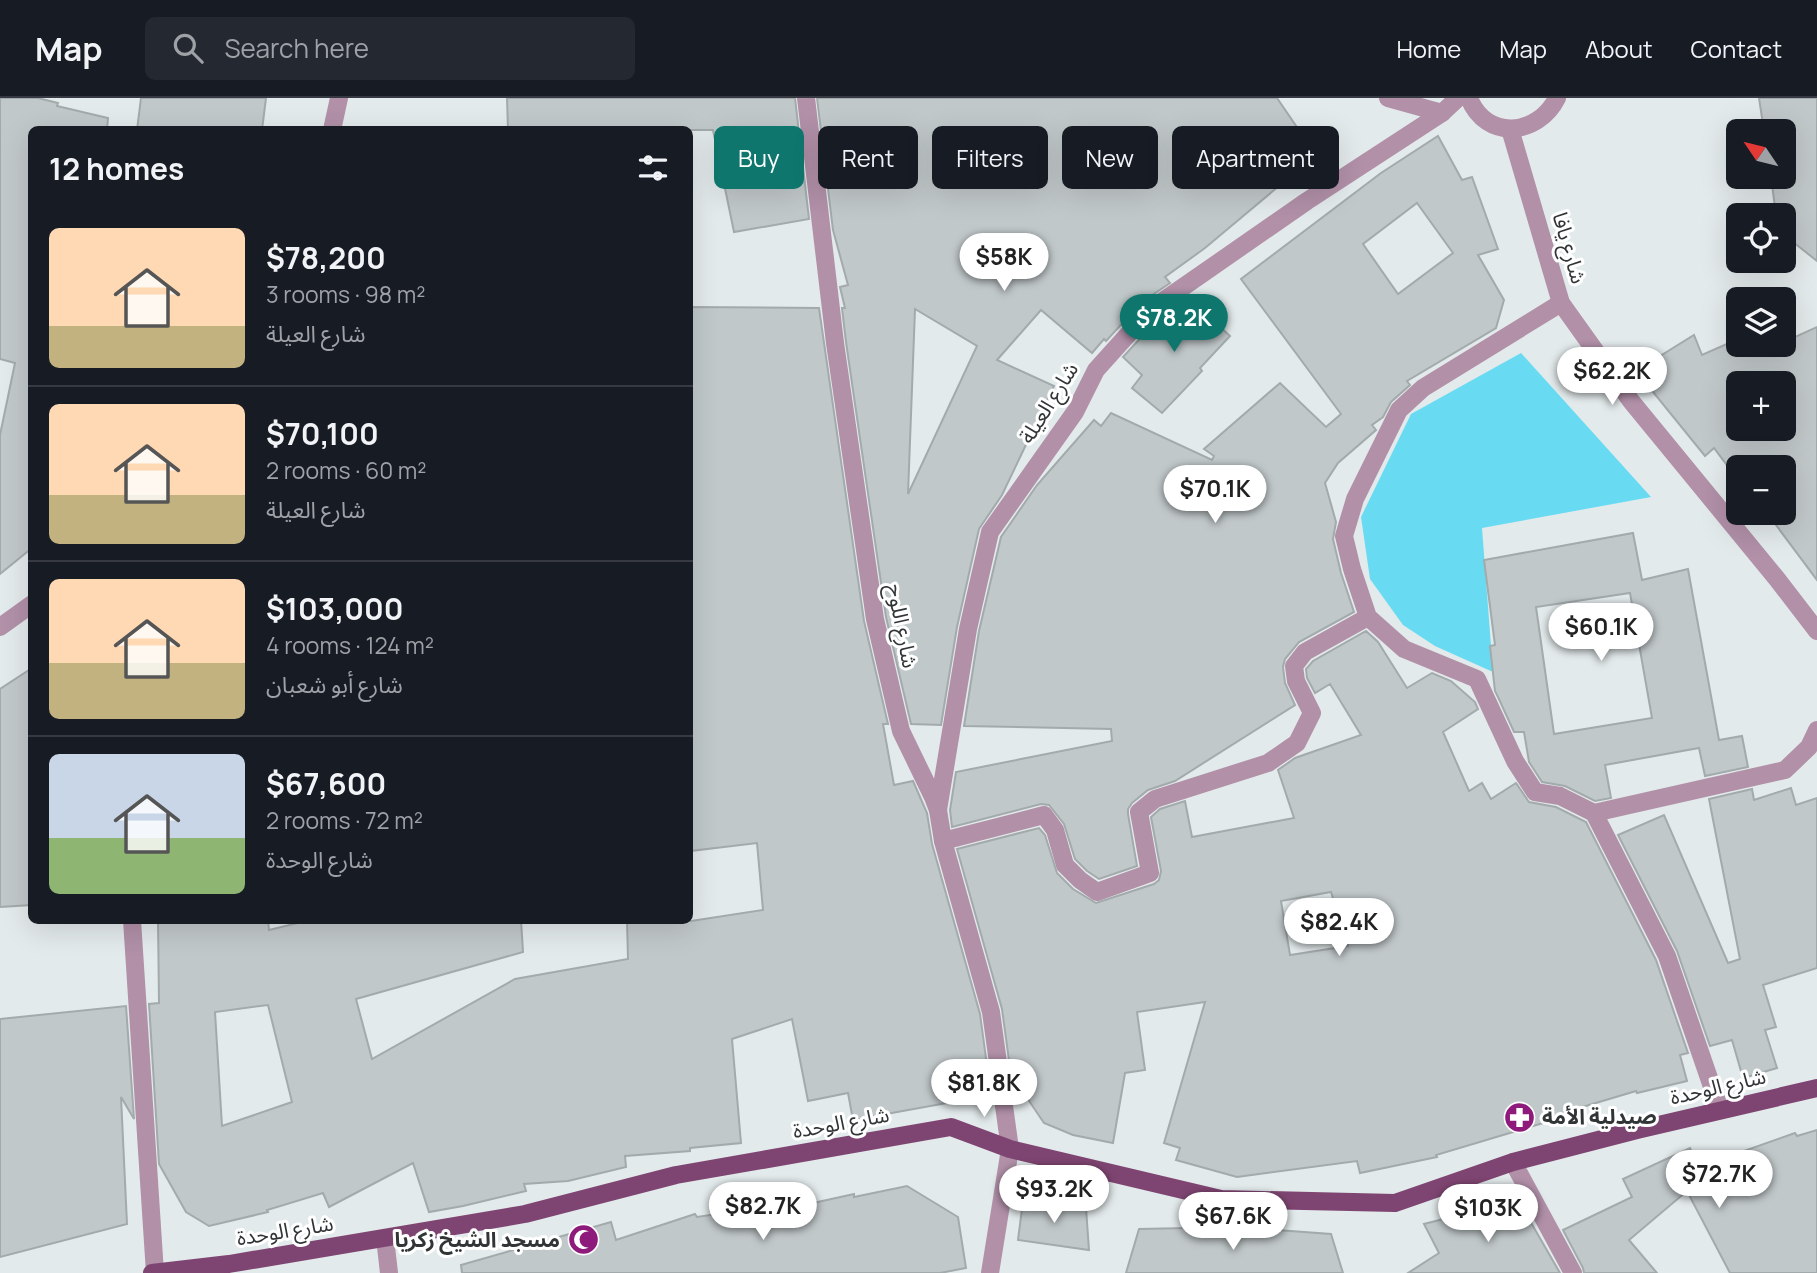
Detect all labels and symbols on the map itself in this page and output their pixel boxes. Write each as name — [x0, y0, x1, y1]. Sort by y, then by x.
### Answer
north arrow — [1726, 119, 1796, 189]
street label: شارع يافا — [1545, 209, 1593, 287]
pin: $58K — [963, 234, 1045, 293]
pin: $78.2K — [1117, 294, 1231, 354]
pin: $62.2K — [1555, 348, 1669, 407]
street label: شارع العيلة — [1012, 357, 1086, 449]
pin: $70.1K — [1158, 466, 1272, 525]
street label: شارع اللوح — [879, 581, 925, 671]
pin: $60.1K — [1544, 603, 1658, 663]
pin: $82.4K — [1282, 898, 1396, 958]
pin: $81.8K — [927, 1060, 1041, 1119]
street label: شارع الوحدة — [1667, 1061, 1769, 1113]
street label: شارع الوحدة — [790, 1100, 892, 1146]
pharmacy icon: صيدلية الأمة — [1502, 1100, 1536, 1134]
place label: صيدلية الأمة — [1542, 1102, 1657, 1130]
pin: $72.7K — [1662, 1150, 1776, 1210]
pin: $93.2K — [997, 1166, 1111, 1225]
pin: $82.7K — [706, 1182, 820, 1242]
pin: $103K — [1439, 1184, 1537, 1244]
pin: $67.6K — [1176, 1192, 1290, 1252]
street label: شارع الوحدة — [234, 1209, 336, 1253]
mosque icon: مسجد الشيخ زكريا — [566, 1223, 600, 1257]
place label: مسجد الشيخ زكريا — [394, 1225, 560, 1255]

